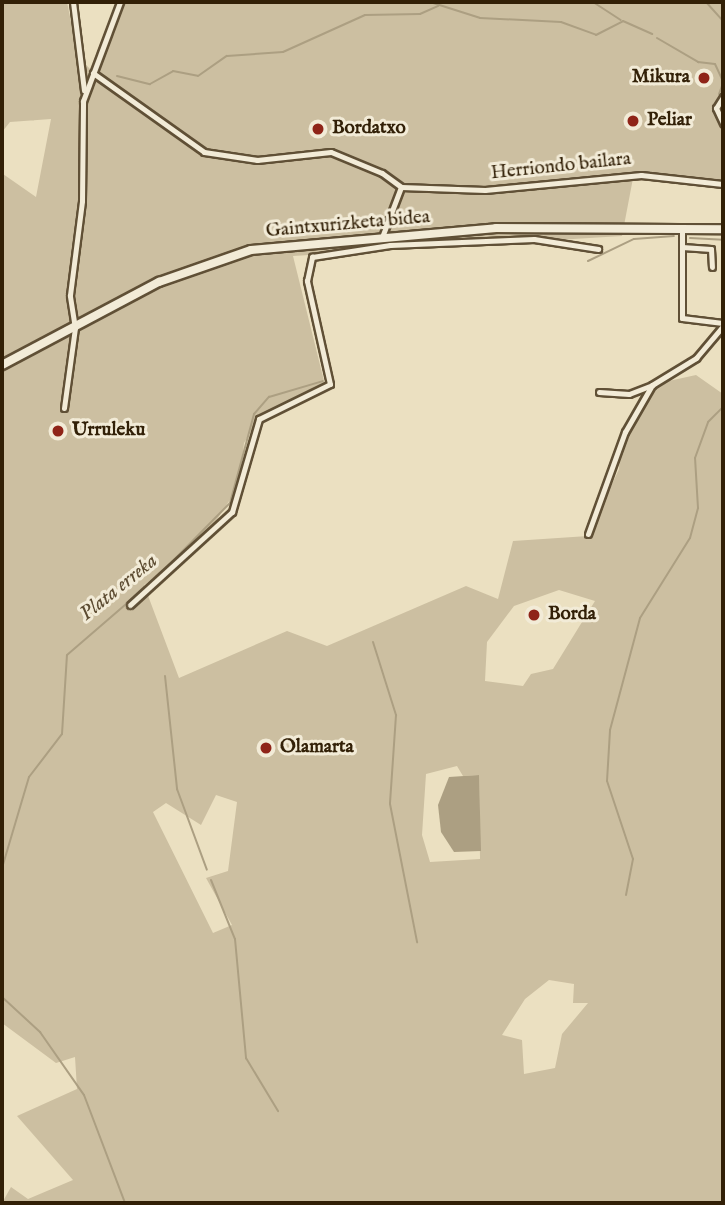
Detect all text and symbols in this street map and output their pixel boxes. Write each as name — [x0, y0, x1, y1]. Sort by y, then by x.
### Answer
place label: Mikura — [632, 67, 690, 89]
marker: Mikura — [696, 70, 712, 86]
place label: Peliar — [647, 110, 692, 132]
marker: Peliar — [625, 113, 641, 129]
place label: Bordatxo — [332, 118, 406, 140]
marker: Bordatxo — [310, 121, 326, 137]
street label: Herriondo bailara — [490, 148, 632, 186]
street label: Gaintxurizketa bidea — [265, 206, 431, 244]
place label: Urruleku — [72, 420, 145, 442]
marker: Urruleku — [50, 423, 66, 439]
water label: Plata erreka — [75, 549, 163, 627]
place label: Borda — [548, 604, 596, 626]
marker: Borda — [526, 607, 542, 623]
place label: Olamarta — [280, 737, 354, 759]
marker: Olamarta — [258, 740, 274, 756]

